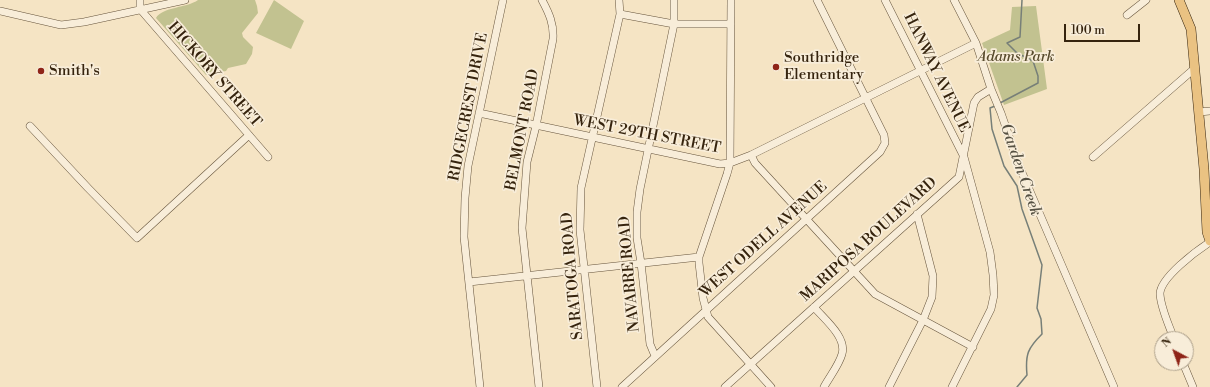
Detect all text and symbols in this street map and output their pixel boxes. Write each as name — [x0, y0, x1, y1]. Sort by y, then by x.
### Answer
street label: HANWAY AVENUE — [899, 10, 973, 136]
scale bar — [1066, 16, 1142, 42]
street label: HICKORY STREET — [163, 19, 265, 131]
text: 100 m — [1071, 23, 1105, 38]
street label: RIDGECREST DRIVE — [446, 31, 492, 183]
park label: Adams Park — [978, 48, 1054, 66]
place label: Southridge Elementary — [784, 49, 863, 84]
place label: Smith's — [49, 62, 100, 80]
marker: Southridge Elementary — [771, 62, 781, 72]
marker: Smith's — [36, 66, 46, 76]
street label: BELMONT ROAD — [502, 68, 544, 192]
street label: WEST 29TH STREET — [572, 112, 722, 158]
water label: Garden Creek — [995, 121, 1045, 219]
street label: MARIPOSA BOULEVARD — [797, 174, 941, 306]
street label: WEST ODELL AVENUE — [697, 178, 831, 302]
street label: SARATOGA ROAD — [558, 211, 588, 341]
street label: NAVARRE ROAD — [616, 215, 644, 333]
north arrow — [1154, 331, 1194, 371]
text: N — [1159, 335, 1175, 351]

